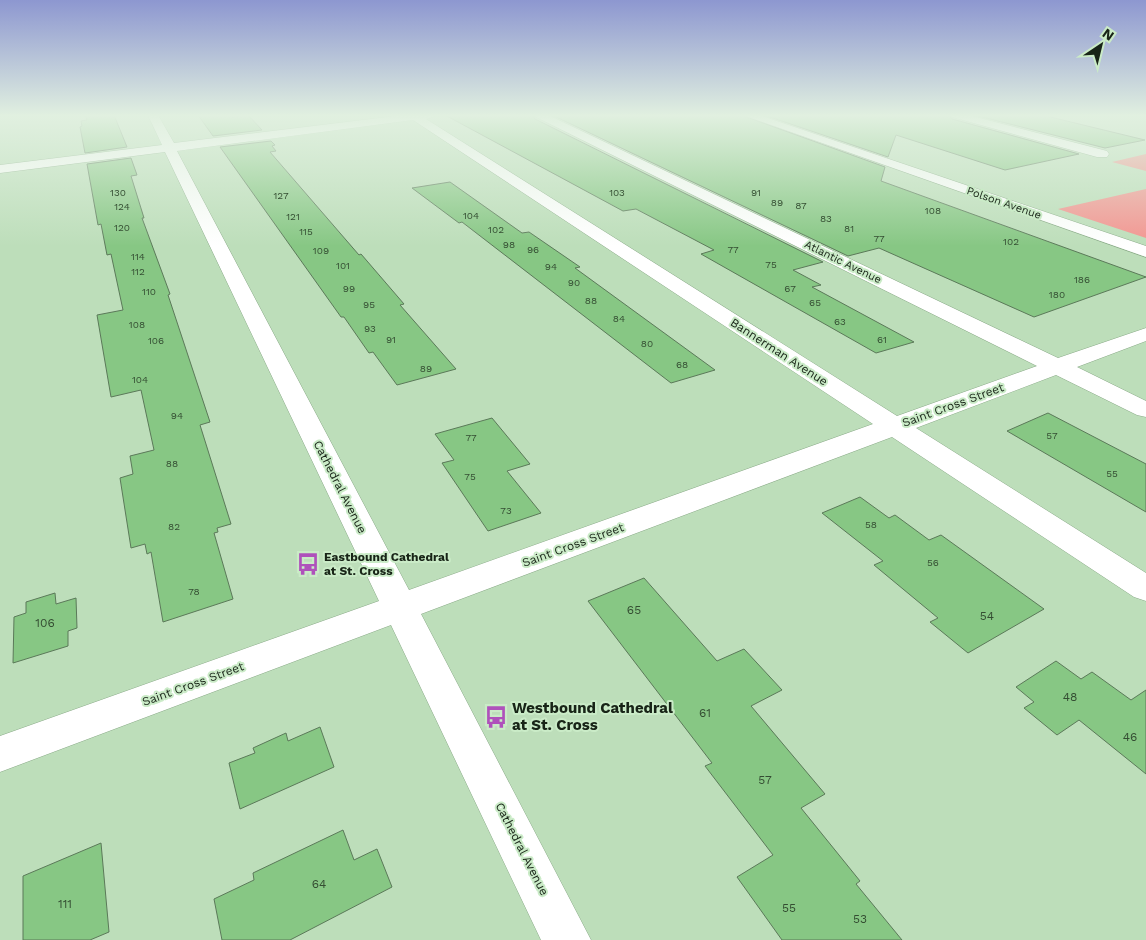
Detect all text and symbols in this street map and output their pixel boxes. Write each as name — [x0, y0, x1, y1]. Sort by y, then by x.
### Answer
north arrow — [1076, 20, 1126, 70]
text: N — [1100, 25, 1117, 44]
street label: Polson Avenue — [965, 184, 1043, 222]
house number: 130 — [110, 187, 126, 198]
house number: 103 — [609, 187, 625, 198]
house number: 91 — [751, 187, 761, 198]
house number: 127 — [273, 190, 289, 201]
house number: 89 — [771, 197, 783, 208]
house number: 87 — [795, 200, 807, 211]
house number: 124 — [114, 201, 130, 212]
house number: 108 — [925, 205, 941, 216]
house number: 104 — [463, 210, 479, 221]
house number: 121 — [286, 211, 300, 222]
house number: 83 — [820, 213, 832, 224]
house number: 120 — [114, 222, 130, 233]
house number: 81 — [844, 223, 854, 234]
house number: 102 — [488, 224, 504, 235]
house number: 115 — [299, 226, 313, 237]
house number: 77 — [873, 233, 885, 244]
house number: 102 — [1003, 236, 1019, 247]
street label: Atlantic Avenue — [803, 238, 883, 286]
house number: 98 — [503, 239, 515, 250]
house number: 96 — [527, 244, 539, 255]
house number: 77 — [727, 244, 739, 255]
house number: 109 — [313, 245, 329, 256]
house number: 114 — [131, 251, 145, 262]
house number: 75 — [765, 259, 777, 270]
house number: 101 — [336, 260, 350, 271]
house number: 94 — [545, 261, 557, 272]
house number: 112 — [131, 266, 145, 277]
house number: 186 — [1074, 274, 1090, 285]
house number: 90 — [568, 277, 580, 288]
house number: 99 — [343, 283, 355, 294]
house number: 67 — [784, 283, 796, 294]
house number: 110 — [142, 286, 156, 297]
house number: 180 — [1049, 289, 1065, 300]
house number: 88 — [585, 295, 597, 306]
house number: 65 — [809, 297, 821, 308]
house number: 95 — [363, 299, 375, 310]
house number: 84 — [613, 313, 625, 324]
street label: Bannerman Avenue — [728, 315, 830, 389]
house number: 63 — [834, 316, 846, 327]
house number: 108 — [129, 319, 145, 330]
house number: 93 — [364, 323, 376, 334]
house number: 91 — [386, 334, 396, 345]
house number: 61 — [877, 334, 887, 345]
house number: 106 — [148, 335, 164, 346]
house number: 80 — [641, 338, 653, 349]
house number: 68 — [676, 359, 688, 370]
house number: 89 — [420, 363, 432, 374]
house number: 104 — [132, 374, 148, 385]
street label: Saint Cross Street — [900, 380, 1006, 430]
house number: 94 — [171, 410, 183, 421]
house number: 57 — [1046, 430, 1058, 441]
house number: 77 — [465, 432, 477, 443]
street label: Cathedral Avenue — [310, 438, 370, 536]
house number: 88 — [166, 458, 178, 469]
house number: 55 — [1106, 468, 1118, 479]
house number: 75 — [464, 471, 476, 482]
house number: 73 — [500, 505, 512, 516]
house number: 58 — [865, 519, 877, 530]
street label: Saint Cross Street — [520, 520, 626, 570]
house number: 82 — [168, 521, 180, 532]
place label: Eastbound Cathedral at St. Cross — [324, 550, 449, 578]
bus stop icon: Eastbound Cathedral at St. Cross — [295, 551, 321, 577]
house number: 56 — [927, 557, 939, 568]
house number: 78 — [188, 586, 200, 597]
house number: 65 — [627, 603, 641, 617]
house number: 54 — [980, 609, 994, 623]
house number: 106 — [35, 616, 55, 630]
street label: Saint Cross Street — [140, 659, 246, 709]
house number: 48 — [1063, 690, 1077, 704]
place label: Westbound Cathedral at St. Cross — [512, 699, 673, 734]
bus stop icon: Westbound Cathedral at St. Cross — [483, 704, 509, 730]
house number: 61 — [699, 706, 711, 720]
house number: 46 — [1123, 730, 1137, 744]
house number: 57 — [758, 773, 772, 787]
street label: Cathedral Avenue — [492, 800, 552, 898]
house number: 64 — [312, 877, 326, 891]
house number: 111 — [58, 897, 72, 911]
house number: 55 — [782, 901, 796, 915]
house number: 53 — [853, 912, 867, 926]

